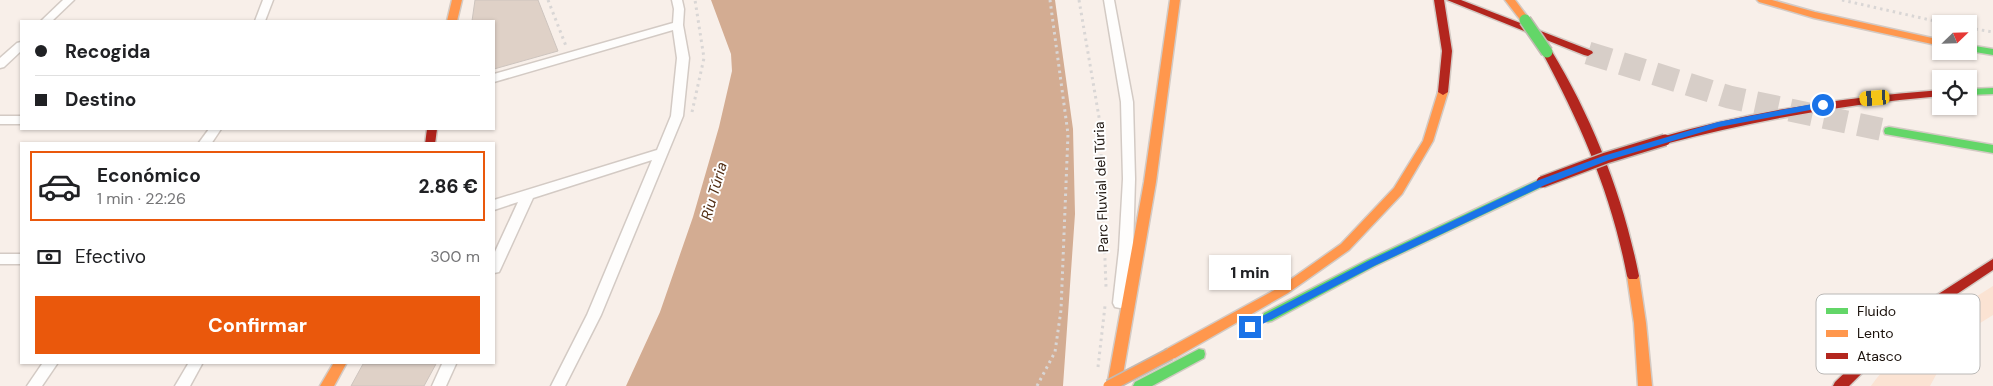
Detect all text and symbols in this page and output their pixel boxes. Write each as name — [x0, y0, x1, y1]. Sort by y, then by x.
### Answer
north arrow — [1932, 15, 1978, 60]
map controls — [1932, 15, 1977, 115]
text: Recogida — [65, 39, 150, 64]
button: locate — [1932, 70, 1977, 115]
text: Destino — [65, 87, 136, 112]
car — [1859, 89, 1890, 107]
route start — [1812, 94, 1834, 116]
street label: Parc Fluvial del Túria — [1090, 121, 1112, 253]
water label: Riu Túria — [696, 160, 732, 222]
text: Económico — [97, 163, 201, 188]
icon: car — [37, 164, 82, 209]
text: 2.86 € — [419, 174, 478, 199]
text: 1 min · 22:26 — [97, 188, 186, 209]
icon: cash — [35, 243, 63, 271]
text: Efectivo — [75, 244, 146, 269]
text: 300 m — [430, 246, 480, 267]
callout: 1 min — [1209, 255, 1291, 290]
text: 1 min — [1230, 262, 1270, 283]
legend — [1816, 294, 1980, 374]
button: Confirmar — [35, 296, 480, 354]
text: Fluido — [1857, 302, 1896, 320]
route end — [1239, 316, 1261, 338]
text: Lento — [1857, 324, 1894, 342]
text: Atasco — [1857, 347, 1902, 365]

